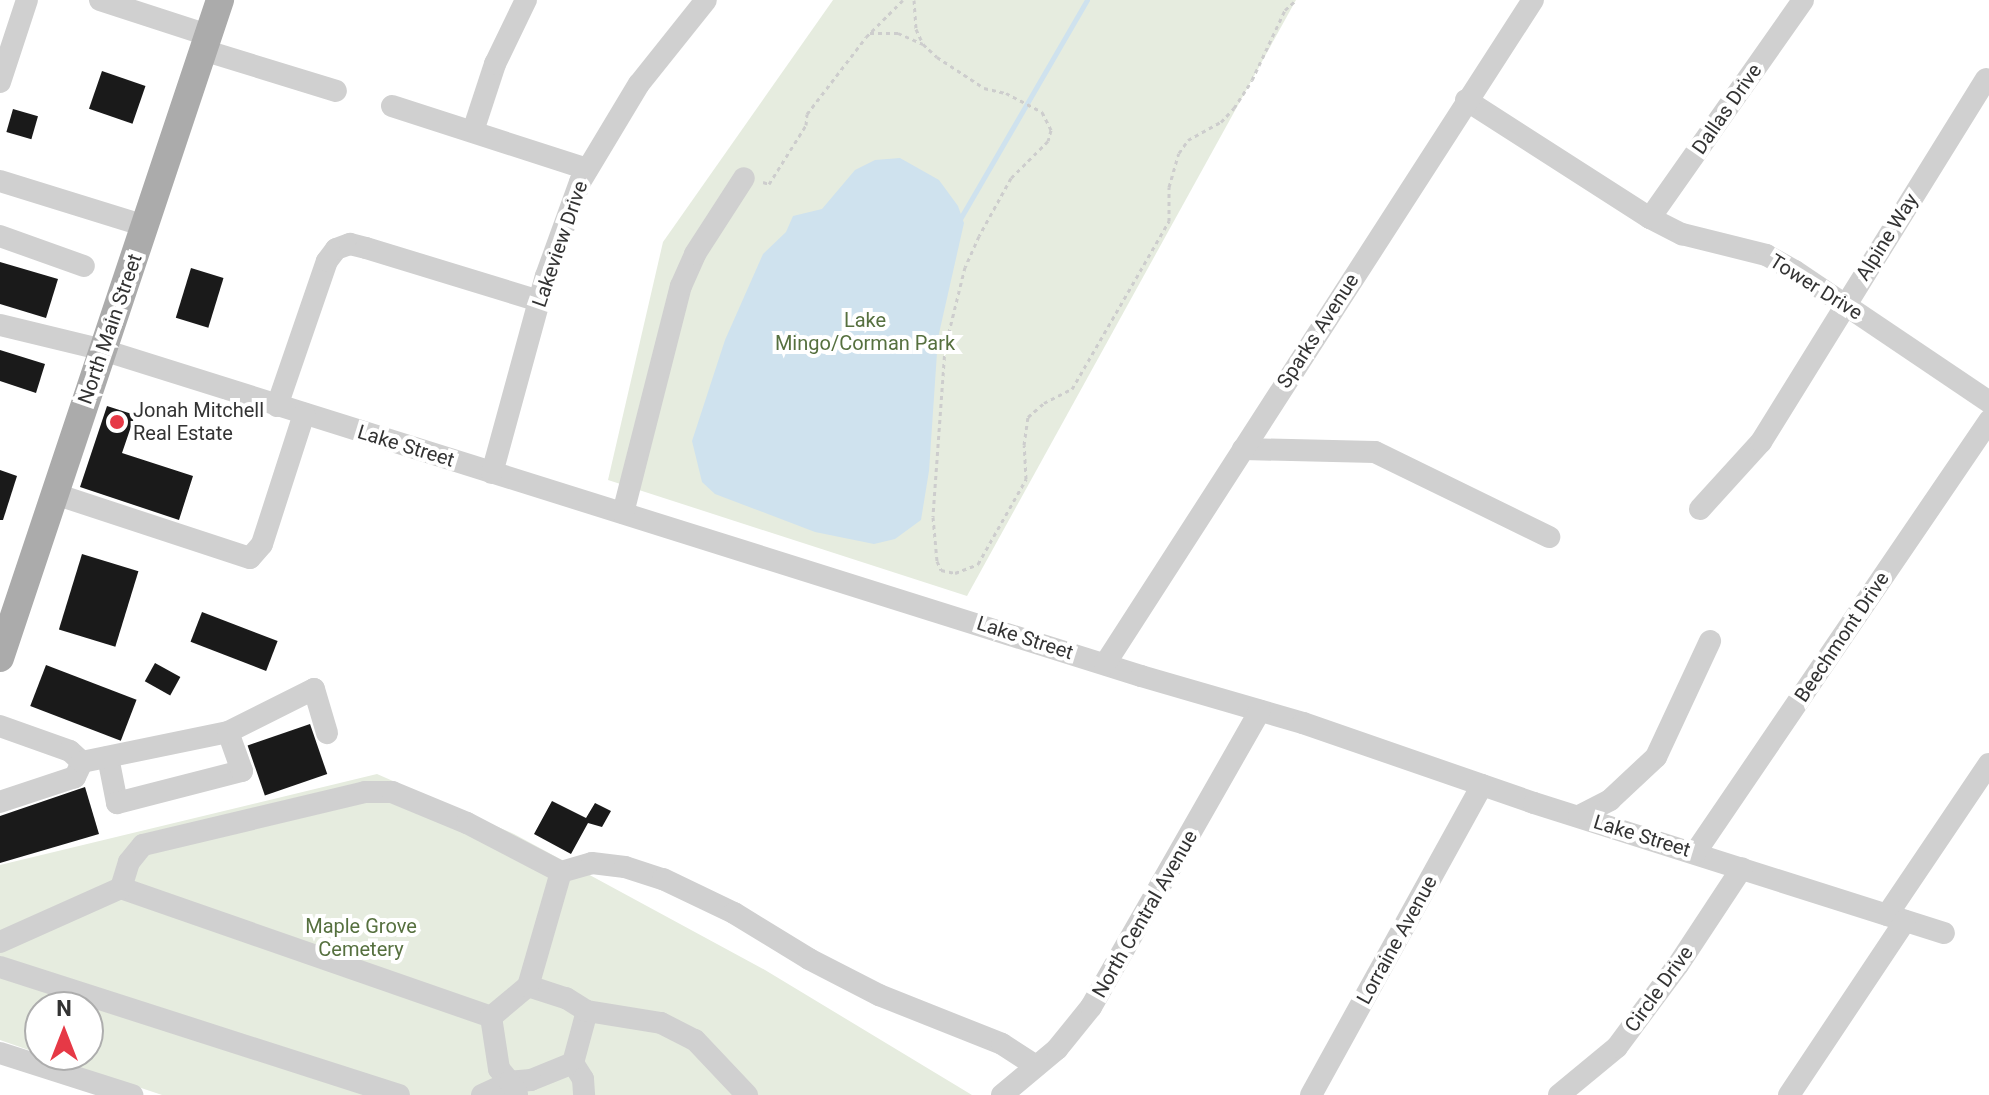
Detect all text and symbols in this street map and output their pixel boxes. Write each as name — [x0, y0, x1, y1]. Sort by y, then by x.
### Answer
street label: Dallas Drive — [1687, 59, 1767, 159]
street label: Lakeview Drive — [527, 178, 593, 310]
street label: Alpine Way — [1851, 189, 1923, 285]
street label: Tower Drive — [1765, 249, 1867, 325]
street label: North Main Street — [73, 251, 147, 407]
street label: Sparks Avenue — [1272, 269, 1364, 393]
park label: Lake Mingo/Corman Park — [775, 308, 955, 355]
place label: Jonah Mitchell Real Estate — [133, 398, 264, 445]
marker: Jonah Mitchell Real Estate — [108, 413, 126, 431]
street label: Lake Street — [355, 420, 457, 472]
street label: Beechmont Drive — [1790, 567, 1894, 707]
street label: Lake Street — [974, 611, 1076, 665]
street label: Lake Street — [1591, 810, 1693, 862]
street label: North Central Avenue — [1087, 826, 1203, 1002]
street label: Lorraine Avenue — [1352, 872, 1442, 1008]
park label: Maple Grove Cemetery — [305, 915, 417, 962]
street label: Circle Drive — [1620, 941, 1698, 1037]
north arrow — [24, 991, 104, 1071]
text: N — [56, 996, 72, 1021]

